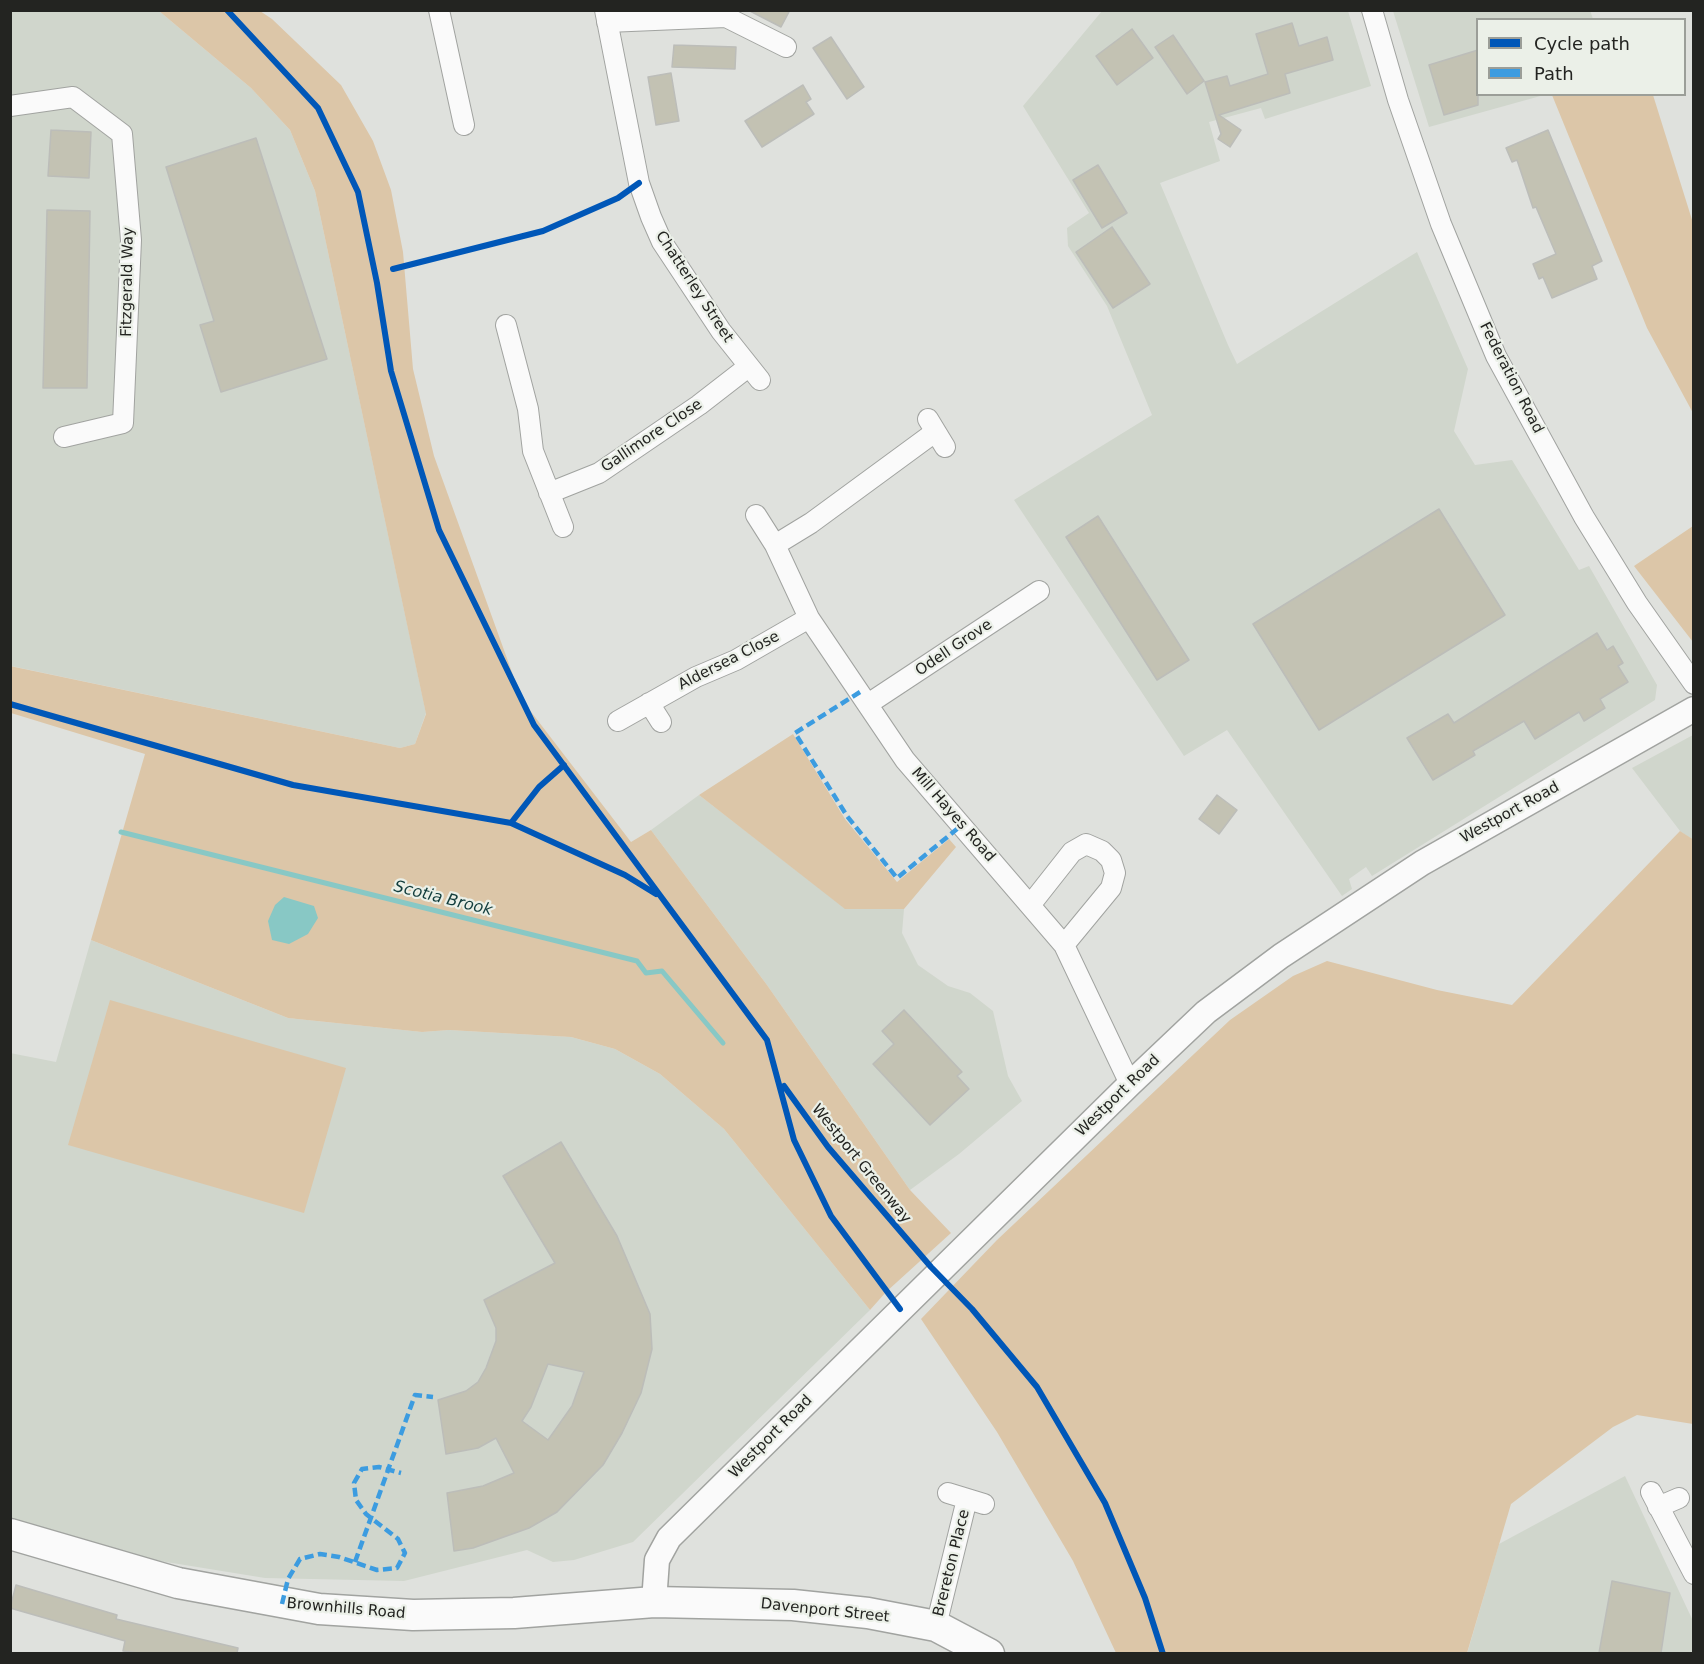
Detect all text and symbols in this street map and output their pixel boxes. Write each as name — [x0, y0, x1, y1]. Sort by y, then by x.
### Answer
legend — [1476, 18, 1686, 96]
text: Cycle path — [1534, 33, 1630, 54]
text: Path — [1534, 63, 1574, 84]
street label: Fitzgerald Way — [118, 227, 138, 337]
street label: Chatterley Street — [651, 228, 737, 346]
street label: Federation Road — [1475, 319, 1547, 437]
street label: Gallimore Close — [598, 396, 706, 476]
street label: Odell Grove — [912, 616, 996, 680]
street label: Aldersea Close — [675, 628, 783, 694]
street label: Mill Hayes Road — [907, 764, 999, 866]
street label: Westport Road — [1458, 778, 1562, 848]
water label: Scotia Brook — [392, 877, 494, 921]
street label: Westport Road — [1072, 1051, 1164, 1141]
street label: Westport Greenway — [807, 1101, 915, 1227]
street label: Westport Road — [726, 1392, 816, 1482]
street label: Brereton Place — [930, 1508, 974, 1618]
street label: Brownhills Road — [286, 1595, 406, 1623]
street label: Davenport Street — [760, 1595, 890, 1627]

